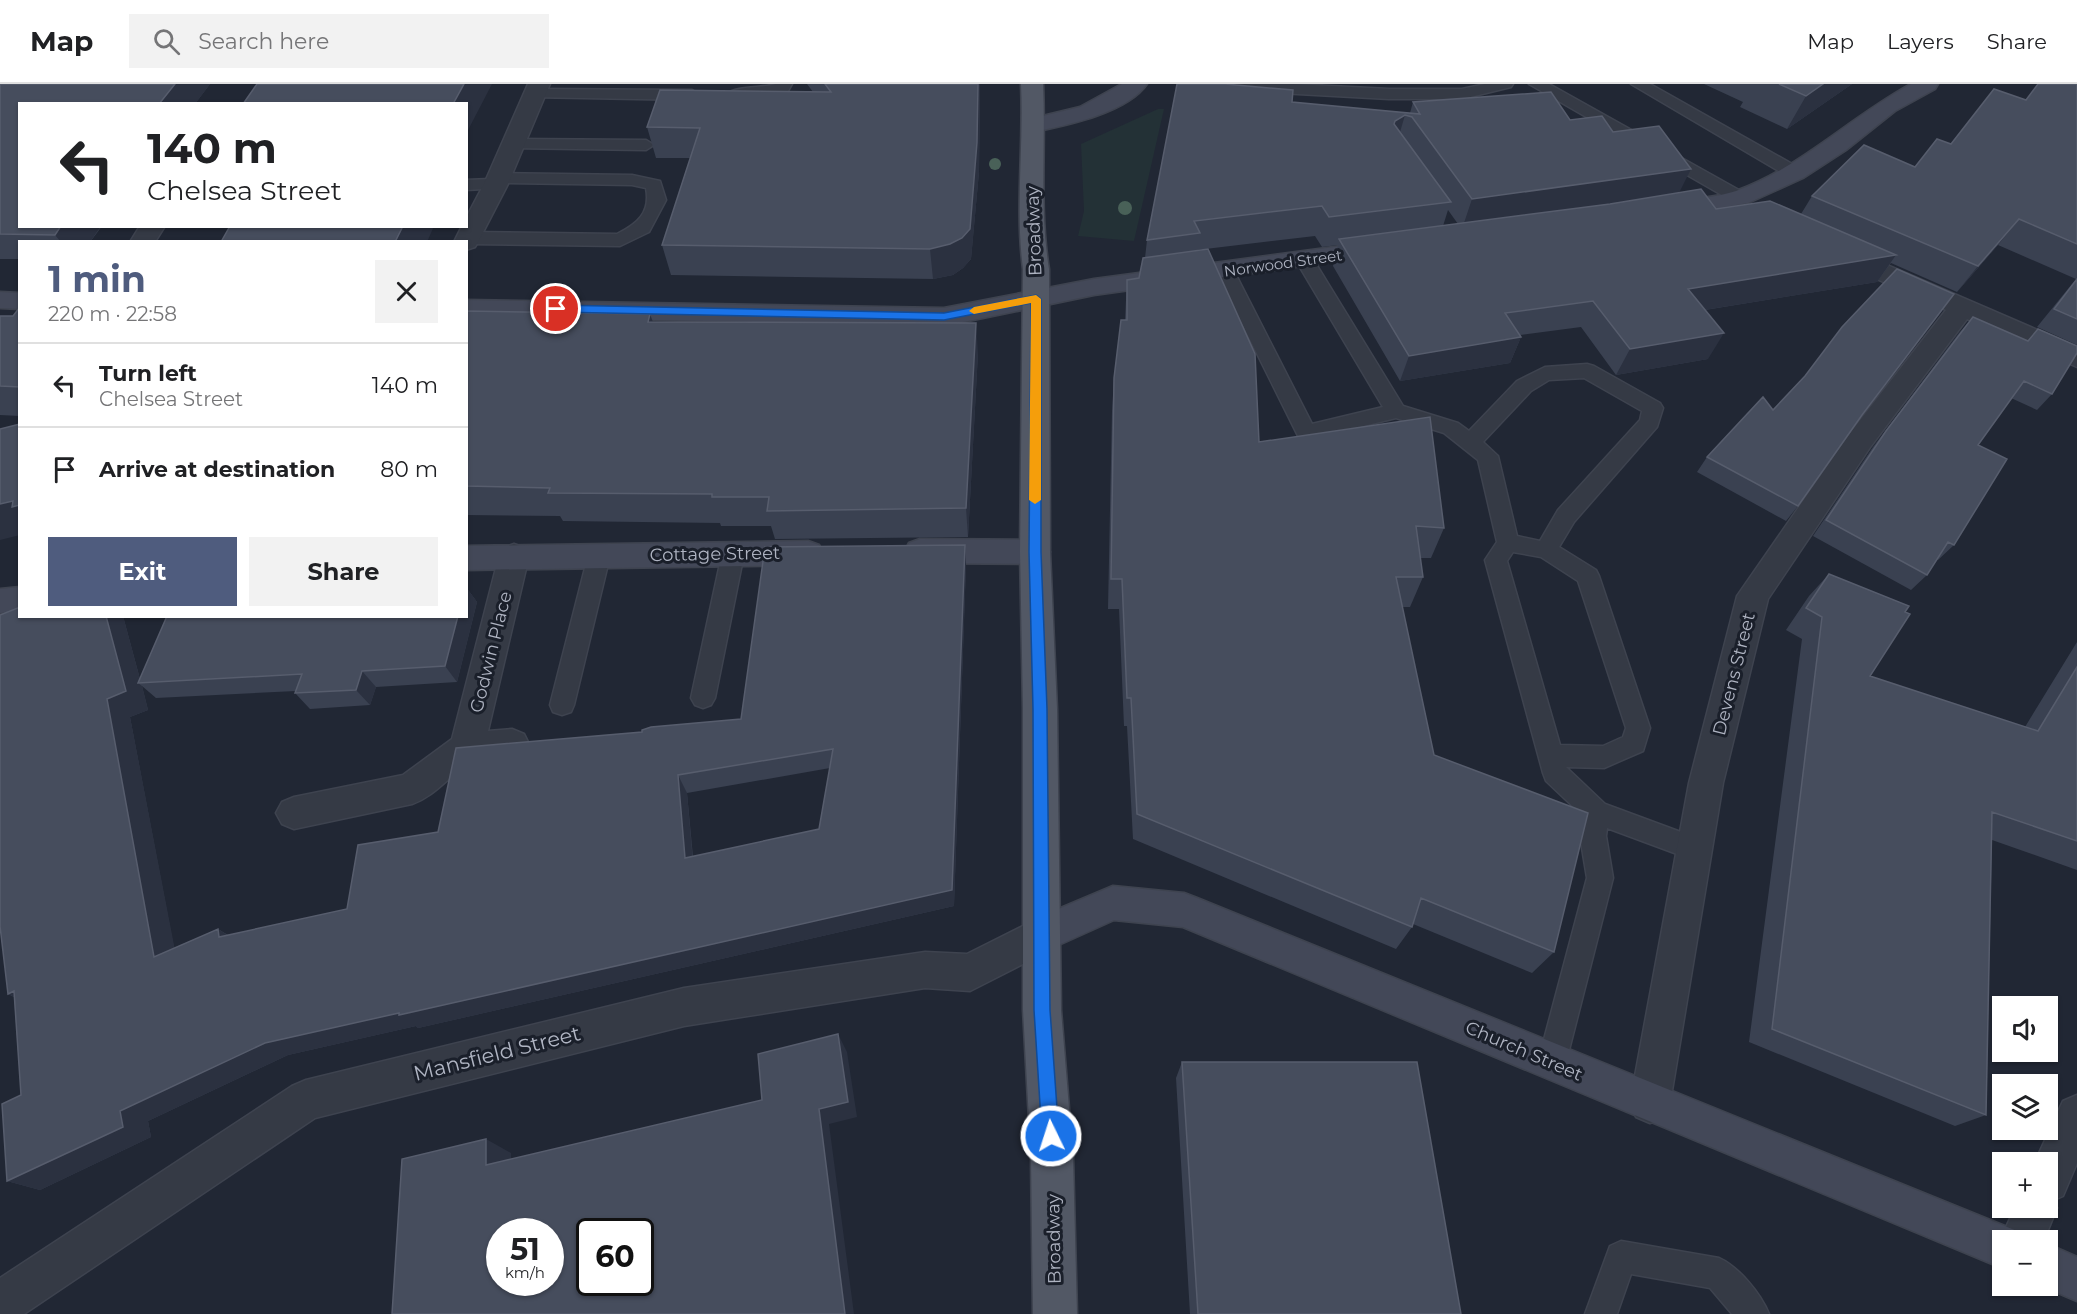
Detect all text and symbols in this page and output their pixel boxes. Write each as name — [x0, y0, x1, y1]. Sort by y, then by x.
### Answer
search box — [129, 14, 549, 68]
text: Map — [30, 24, 93, 58]
icon: search — [150, 25, 183, 58]
text: Search here — [198, 28, 329, 55]
text: Map — [1807, 29, 1854, 54]
text: Layers — [1887, 29, 1954, 54]
text: Share — [1987, 29, 2047, 54]
text: 140 m — [147, 122, 277, 174]
icon: left — [48, 126, 126, 204]
text: Chelsea Street — [147, 174, 342, 207]
street label: Broadway — [1021, 185, 1047, 276]
street label: Norwood Street — [1223, 245, 1343, 281]
text: 1 min — [48, 257, 146, 301]
button: close — [375, 260, 438, 323]
pin — [530, 283, 581, 334]
icon: arrive — [539, 292, 572, 325]
text: 220 m · 22:58 — [48, 302, 177, 326]
text: Turn left — [99, 360, 197, 387]
icon: left — [48, 369, 81, 402]
text: 140 m — [372, 372, 438, 399]
text: Chelsea Street — [99, 387, 243, 411]
icon: arrive — [48, 453, 81, 486]
text: Arrive at destination — [99, 456, 335, 483]
text: 80 m — [380, 456, 438, 483]
button: Exit — [48, 537, 237, 606]
button: Share — [249, 537, 438, 606]
street label: Cottage Street — [650, 542, 780, 566]
street label: Godwin Place — [465, 589, 517, 715]
street label: Devens Street — [1708, 610, 1760, 738]
map controls — [1992, 996, 2058, 1296]
button: sound — [1992, 996, 2058, 1062]
street label: Church Street — [1462, 1016, 1586, 1086]
street label: Mansfield Street — [411, 1020, 583, 1086]
button: layers — [1992, 1074, 2058, 1140]
position arrow — [1019, 1104, 1083, 1168]
button: + — [1992, 1152, 2058, 1218]
street label: Broadway — [1042, 1194, 1066, 1284]
speed limit sign: 60 — [576, 1218, 654, 1296]
button: − — [1992, 1230, 2058, 1296]
text: 51 — [510, 1231, 540, 1268]
text: km/h — [505, 1263, 545, 1282]

